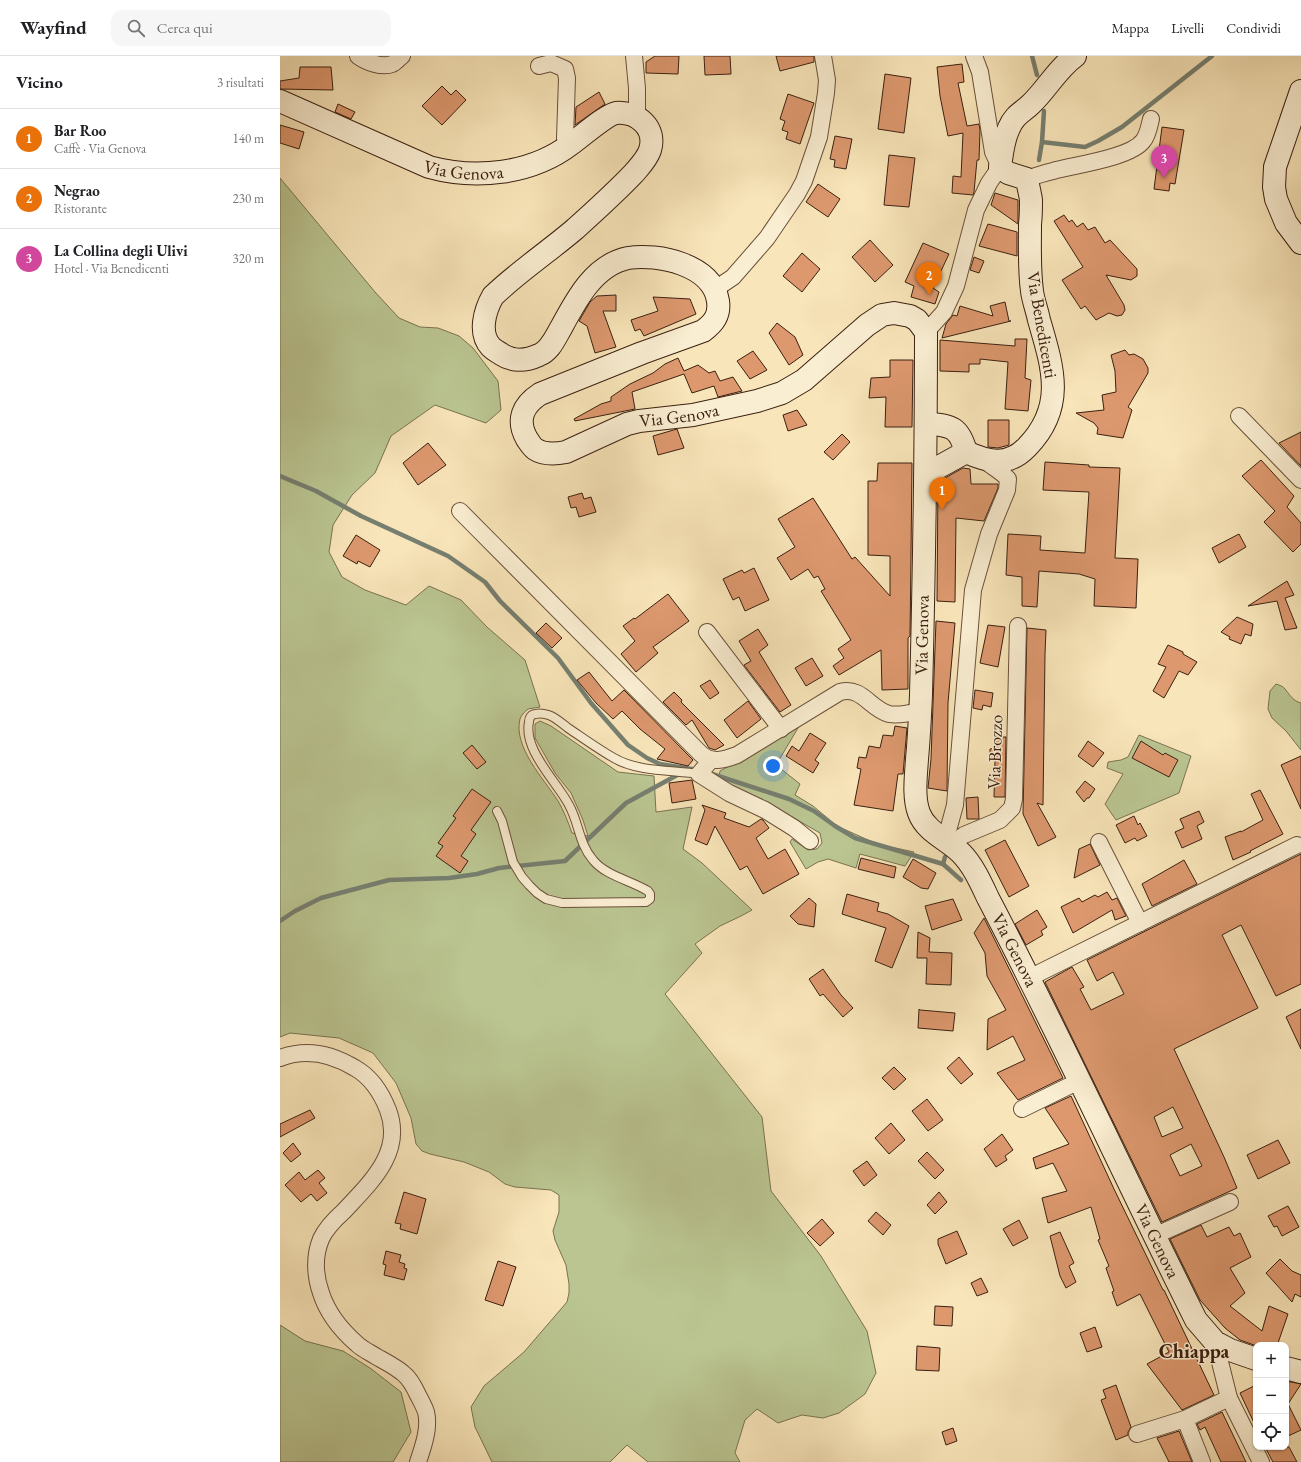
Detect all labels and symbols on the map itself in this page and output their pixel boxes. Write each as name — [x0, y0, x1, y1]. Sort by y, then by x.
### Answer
pin: 3 — [1151, 145, 1177, 178]
street label: Via Genova — [421, 154, 506, 185]
pin: 2 — [916, 262, 942, 295]
street label: Via Benedicenti — [1022, 270, 1063, 381]
street label: Via Genova — [638, 398, 722, 432]
pin: 1 — [929, 477, 955, 510]
street label: Via Genova — [909, 594, 934, 675]
street label: Via Brozzo — [982, 714, 1007, 790]
your location — [763, 756, 783, 776]
street label: Via Genova — [987, 909, 1044, 991]
street label: Via Genova — [1130, 1200, 1186, 1283]
district label: Chiappa — [1159, 1338, 1230, 1364]

